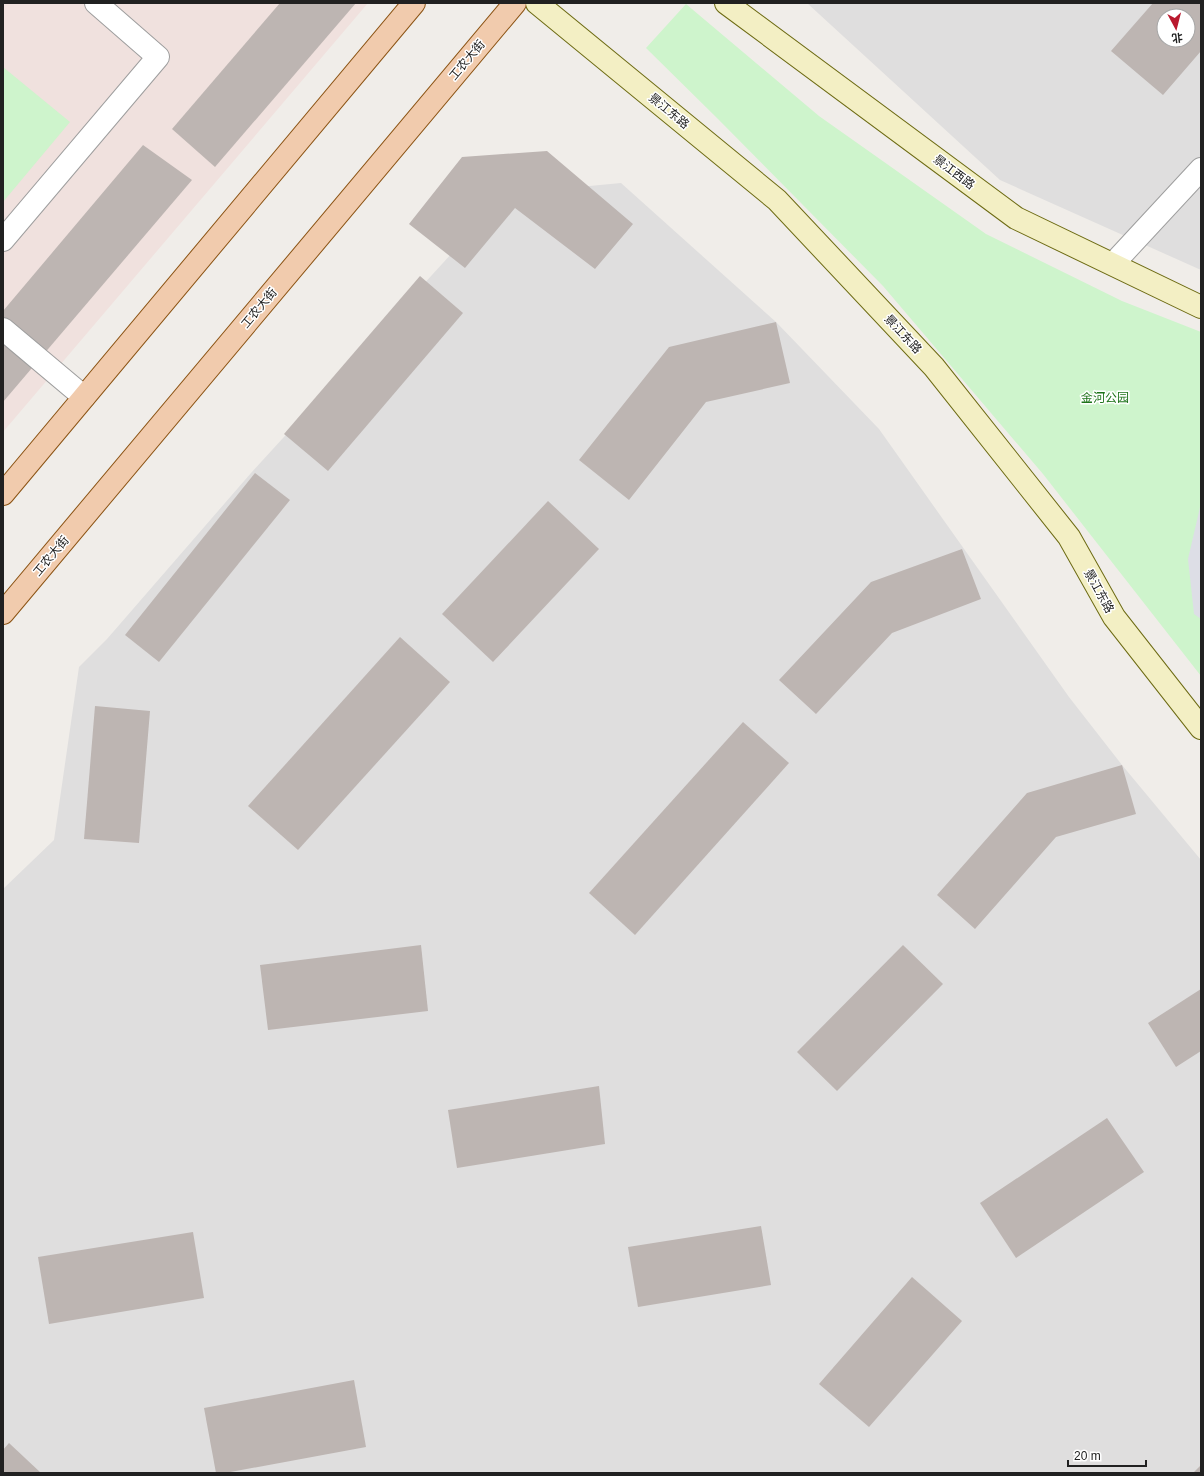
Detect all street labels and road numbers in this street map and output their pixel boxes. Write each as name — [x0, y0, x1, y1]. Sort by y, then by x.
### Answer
street label: 工农大街 — [446, 37, 488, 83]
street label: 景江东路 — [646, 90, 692, 132]
street label: 景江西路 — [931, 152, 977, 192]
street label: 工农大街 — [238, 285, 280, 331]
street label: 景江东路 — [882, 312, 924, 356]
street label: 工农大街 — [30, 533, 72, 579]
street label: 景江东路 — [1081, 567, 1117, 615]

